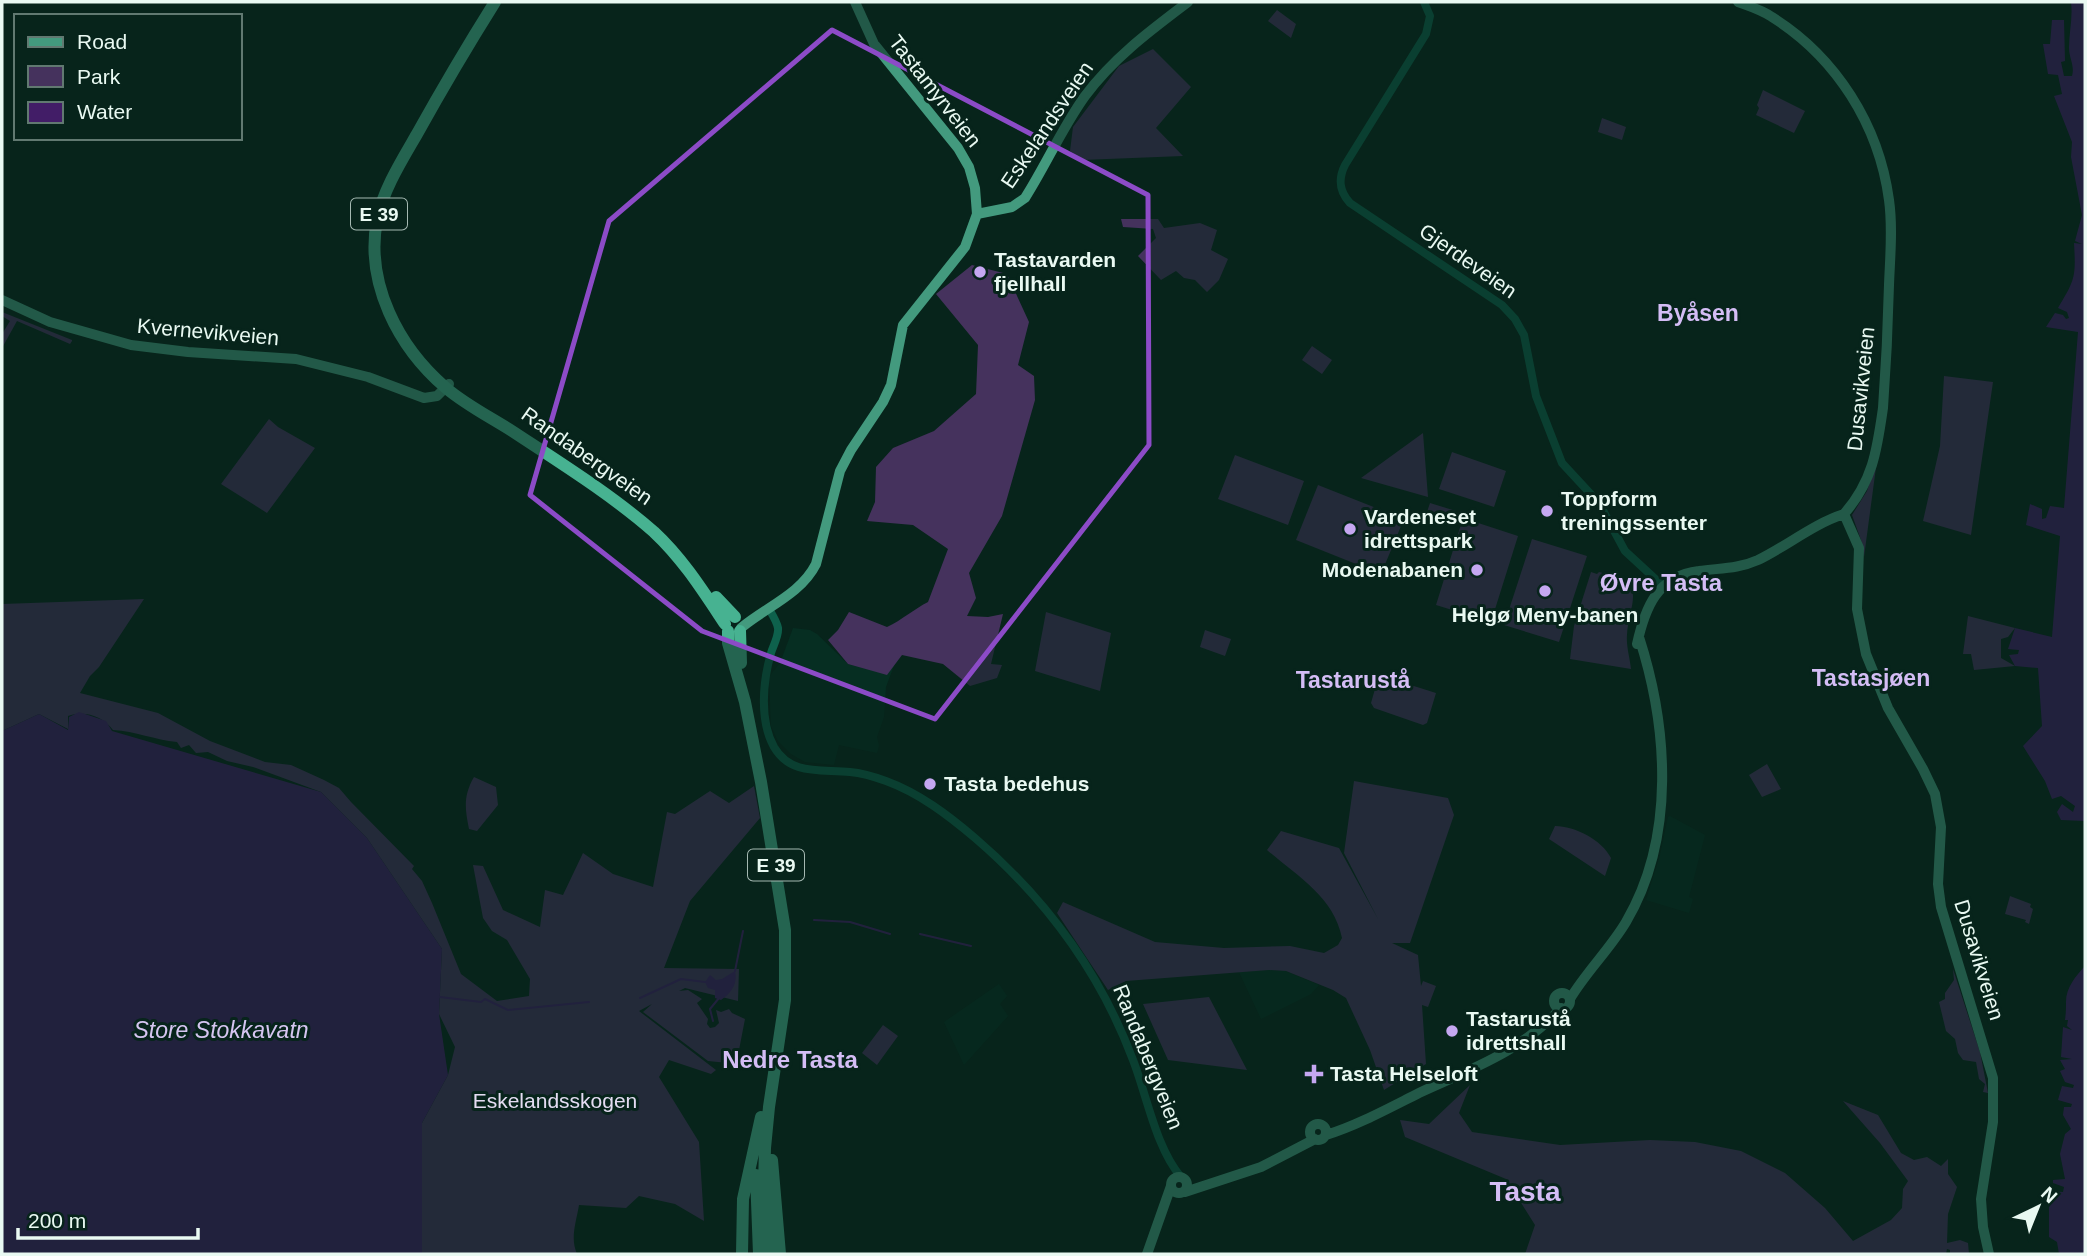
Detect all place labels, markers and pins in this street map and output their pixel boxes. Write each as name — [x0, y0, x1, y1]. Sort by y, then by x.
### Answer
place label: Tastavarden fjellhall — [994, 248, 1116, 295]
marker: Tastavarden fjellhall — [972, 264, 988, 280]
place label: Toppform treningssenter — [1561, 487, 1707, 534]
marker: Toppform treningssenter — [1539, 503, 1555, 519]
place label: Vardeneset idrettspark — [1364, 505, 1476, 552]
marker: Vardeneset idrettspark — [1342, 521, 1358, 537]
place label: Modenabanen — [1322, 558, 1463, 581]
marker: Modenabanen — [1469, 562, 1485, 578]
marker: Helgø Meny-banen — [1537, 583, 1553, 599]
place label: Helgø Meny-banen — [1452, 603, 1638, 626]
place label: Tasta bedehus — [944, 772, 1089, 795]
marker: Tasta bedehus — [922, 776, 938, 792]
place label: Tastarustå idrettshall — [1466, 1007, 1571, 1054]
marker: Tastarustå idrettshall — [1444, 1023, 1460, 1039]
place label: Tasta Helseloft — [1330, 1062, 1478, 1085]
marker: Tasta Helseloft — [1304, 1064, 1324, 1084]

